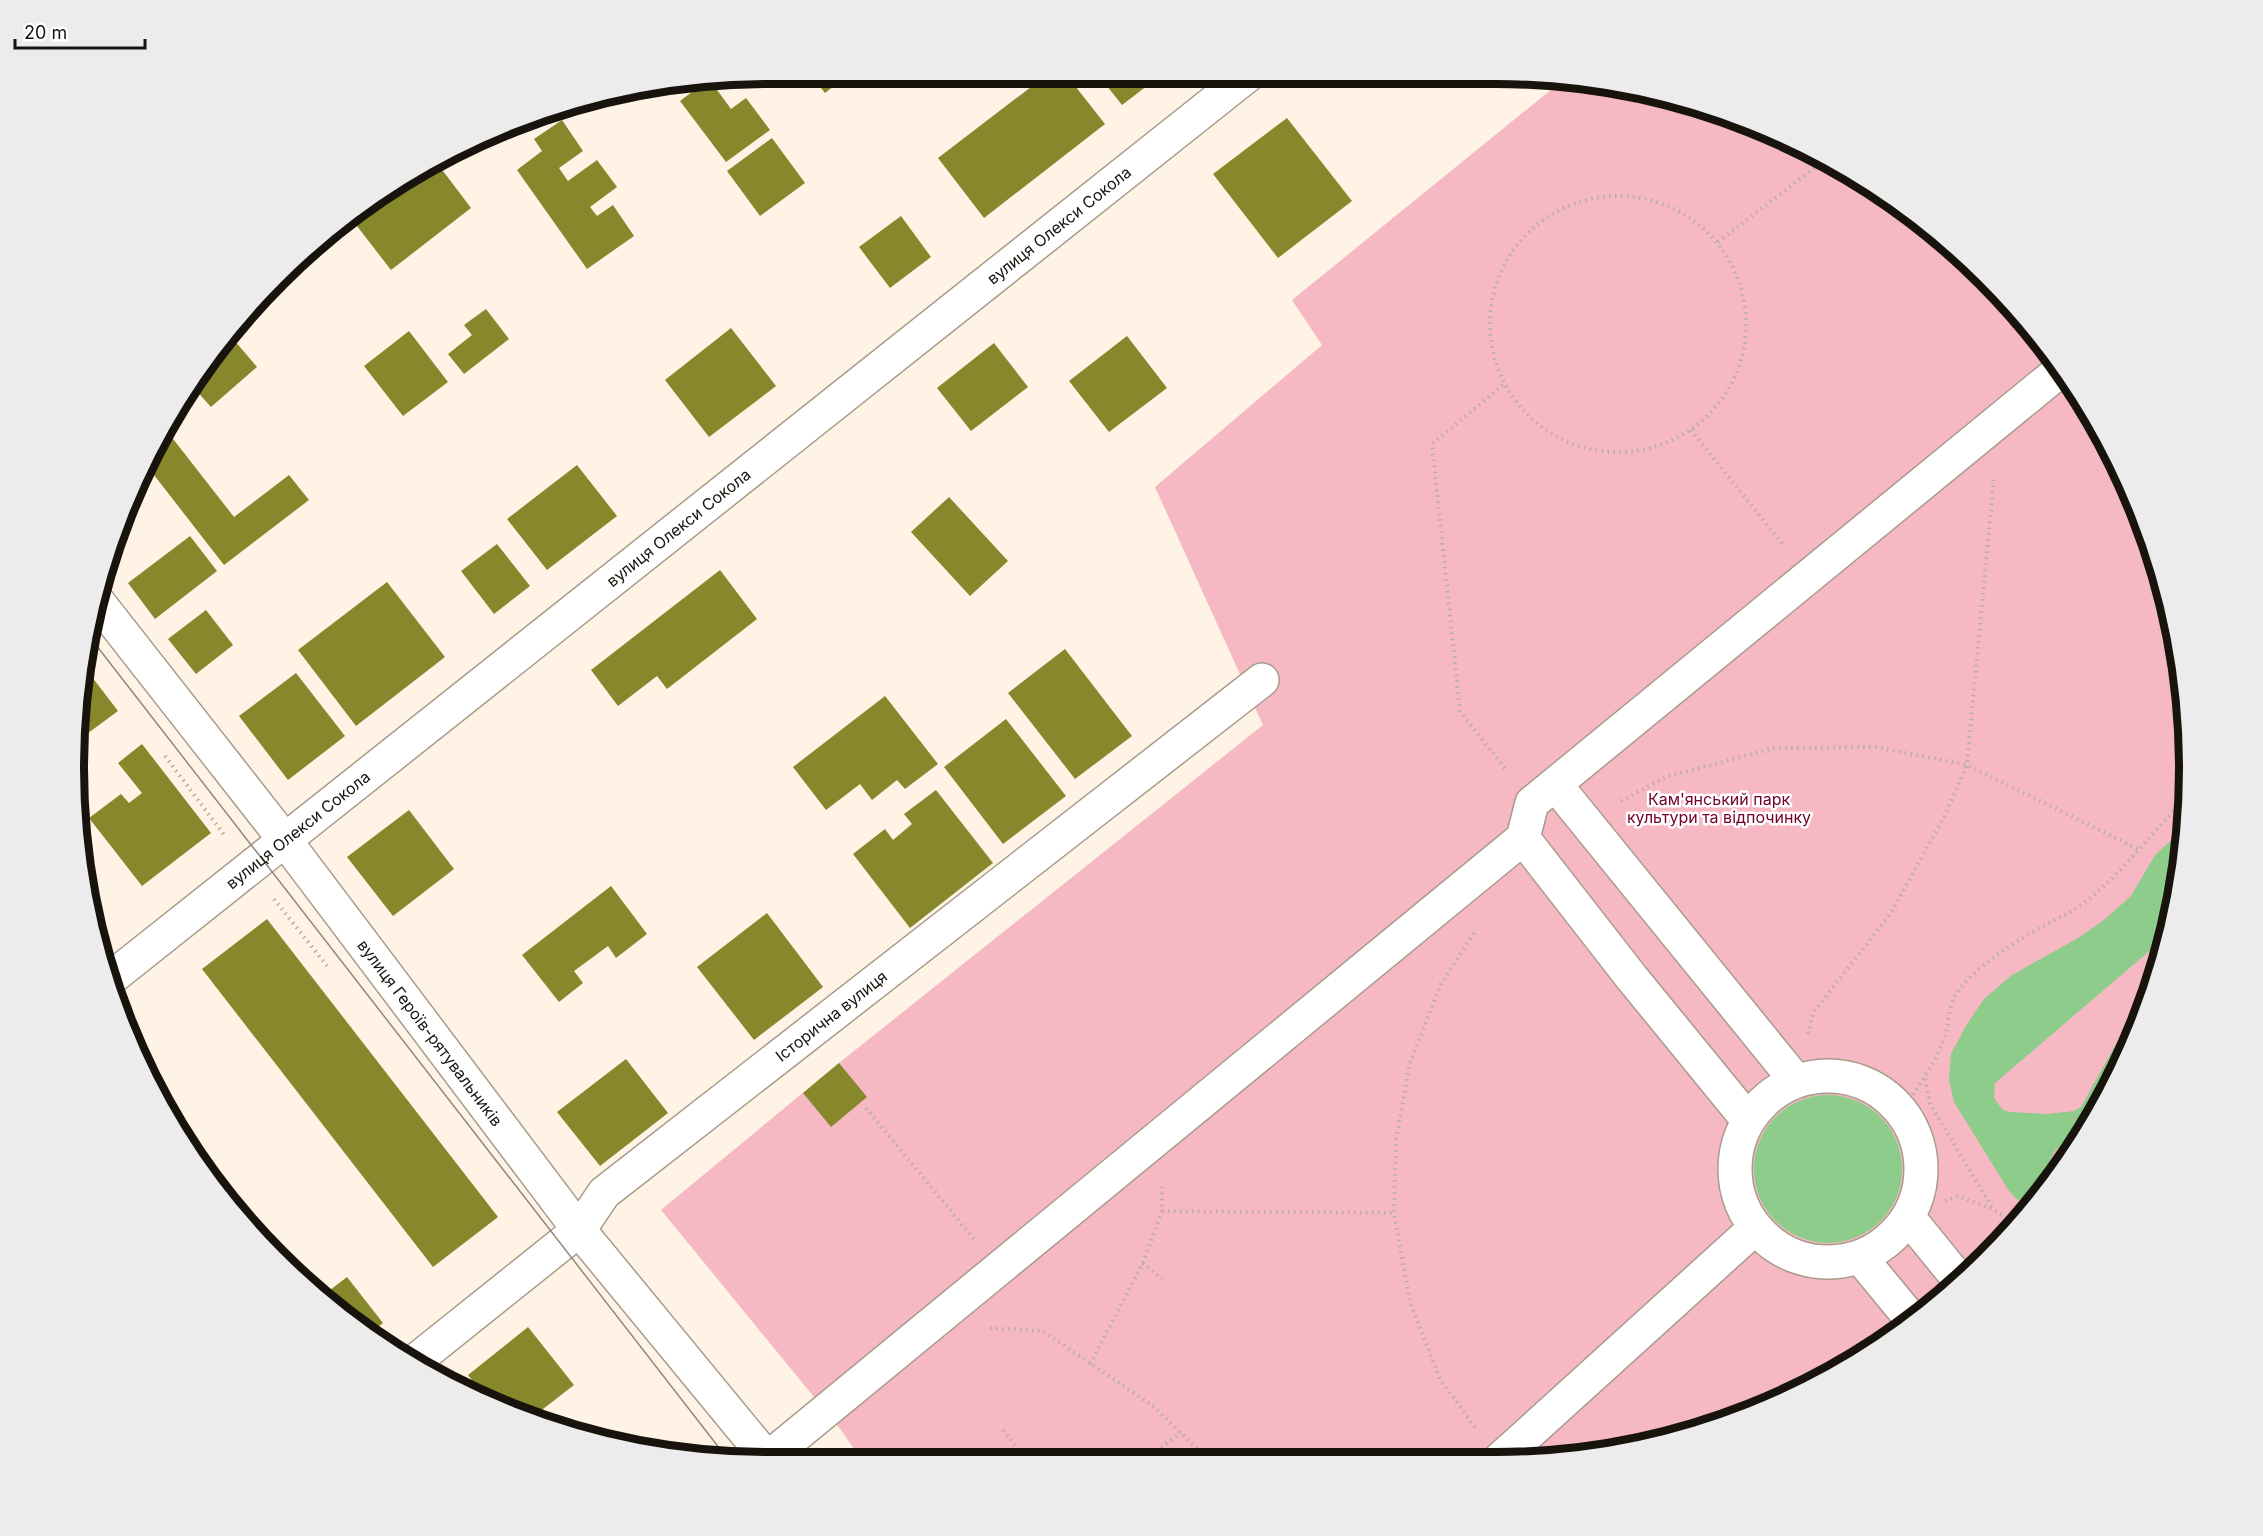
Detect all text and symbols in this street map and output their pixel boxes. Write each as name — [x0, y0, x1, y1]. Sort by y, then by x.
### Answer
scale bar — [15, 12, 146, 50]
text: 20 m — [24, 22, 67, 43]
street label: вулиця Олекси Сокола — [983, 162, 1135, 288]
street label: вулиця Олекси Сокола — [602, 464, 755, 591]
street label: вулиця Олекси Сокола — [222, 766, 374, 893]
park label: Кам'янський парк культури та відпочинку — [1627, 789, 1811, 827]
street label: вулиця Героїв-рятувальників — [353, 936, 507, 1130]
street label: Історична вулиця — [771, 966, 891, 1066]

